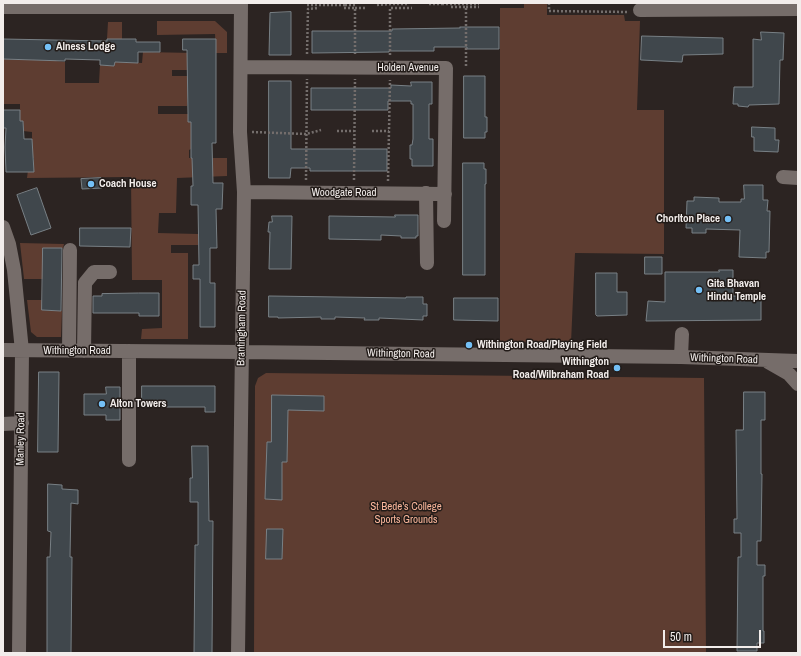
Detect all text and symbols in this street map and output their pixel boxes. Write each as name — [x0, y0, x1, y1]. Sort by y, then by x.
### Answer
place label: Alness Lodge — [56, 40, 115, 54]
marker: Alness Lodge — [43, 42, 53, 52]
street label: Holden Avenue — [377, 61, 439, 75]
place label: Coach House — [99, 177, 157, 191]
marker: Coach House — [86, 179, 96, 189]
street label: Woodgate Road — [311, 186, 377, 200]
place label: Chorlton Place — [656, 212, 720, 226]
marker: Chorlton Place — [723, 214, 733, 224]
place label: Gita Bhavan Hindu Temple — [707, 277, 766, 303]
marker: Gita Bhavan Hindu Temple — [694, 285, 704, 295]
street label: Brantingham Road — [235, 290, 249, 366]
place label: Withington Road/Playing Field — [477, 338, 607, 352]
marker: Withington Road/Playing Field — [464, 340, 474, 350]
street label: Withington Road — [43, 344, 111, 358]
street label: Withington Road — [367, 347, 435, 361]
street label: Withington Road — [690, 351, 758, 367]
place label: Withington Road/Wilbraham Road — [513, 355, 609, 381]
marker: Withington Road/Wilbraham Road — [612, 363, 622, 373]
place label: Alton Towers — [110, 397, 166, 411]
marker: Alton Towers — [97, 399, 107, 409]
street label: Manley Road — [14, 412, 28, 466]
park label: St Bede's College Sports Grounds — [370, 500, 442, 526]
scale bar — [665, 622, 763, 648]
text: 50 m — [670, 629, 692, 645]

